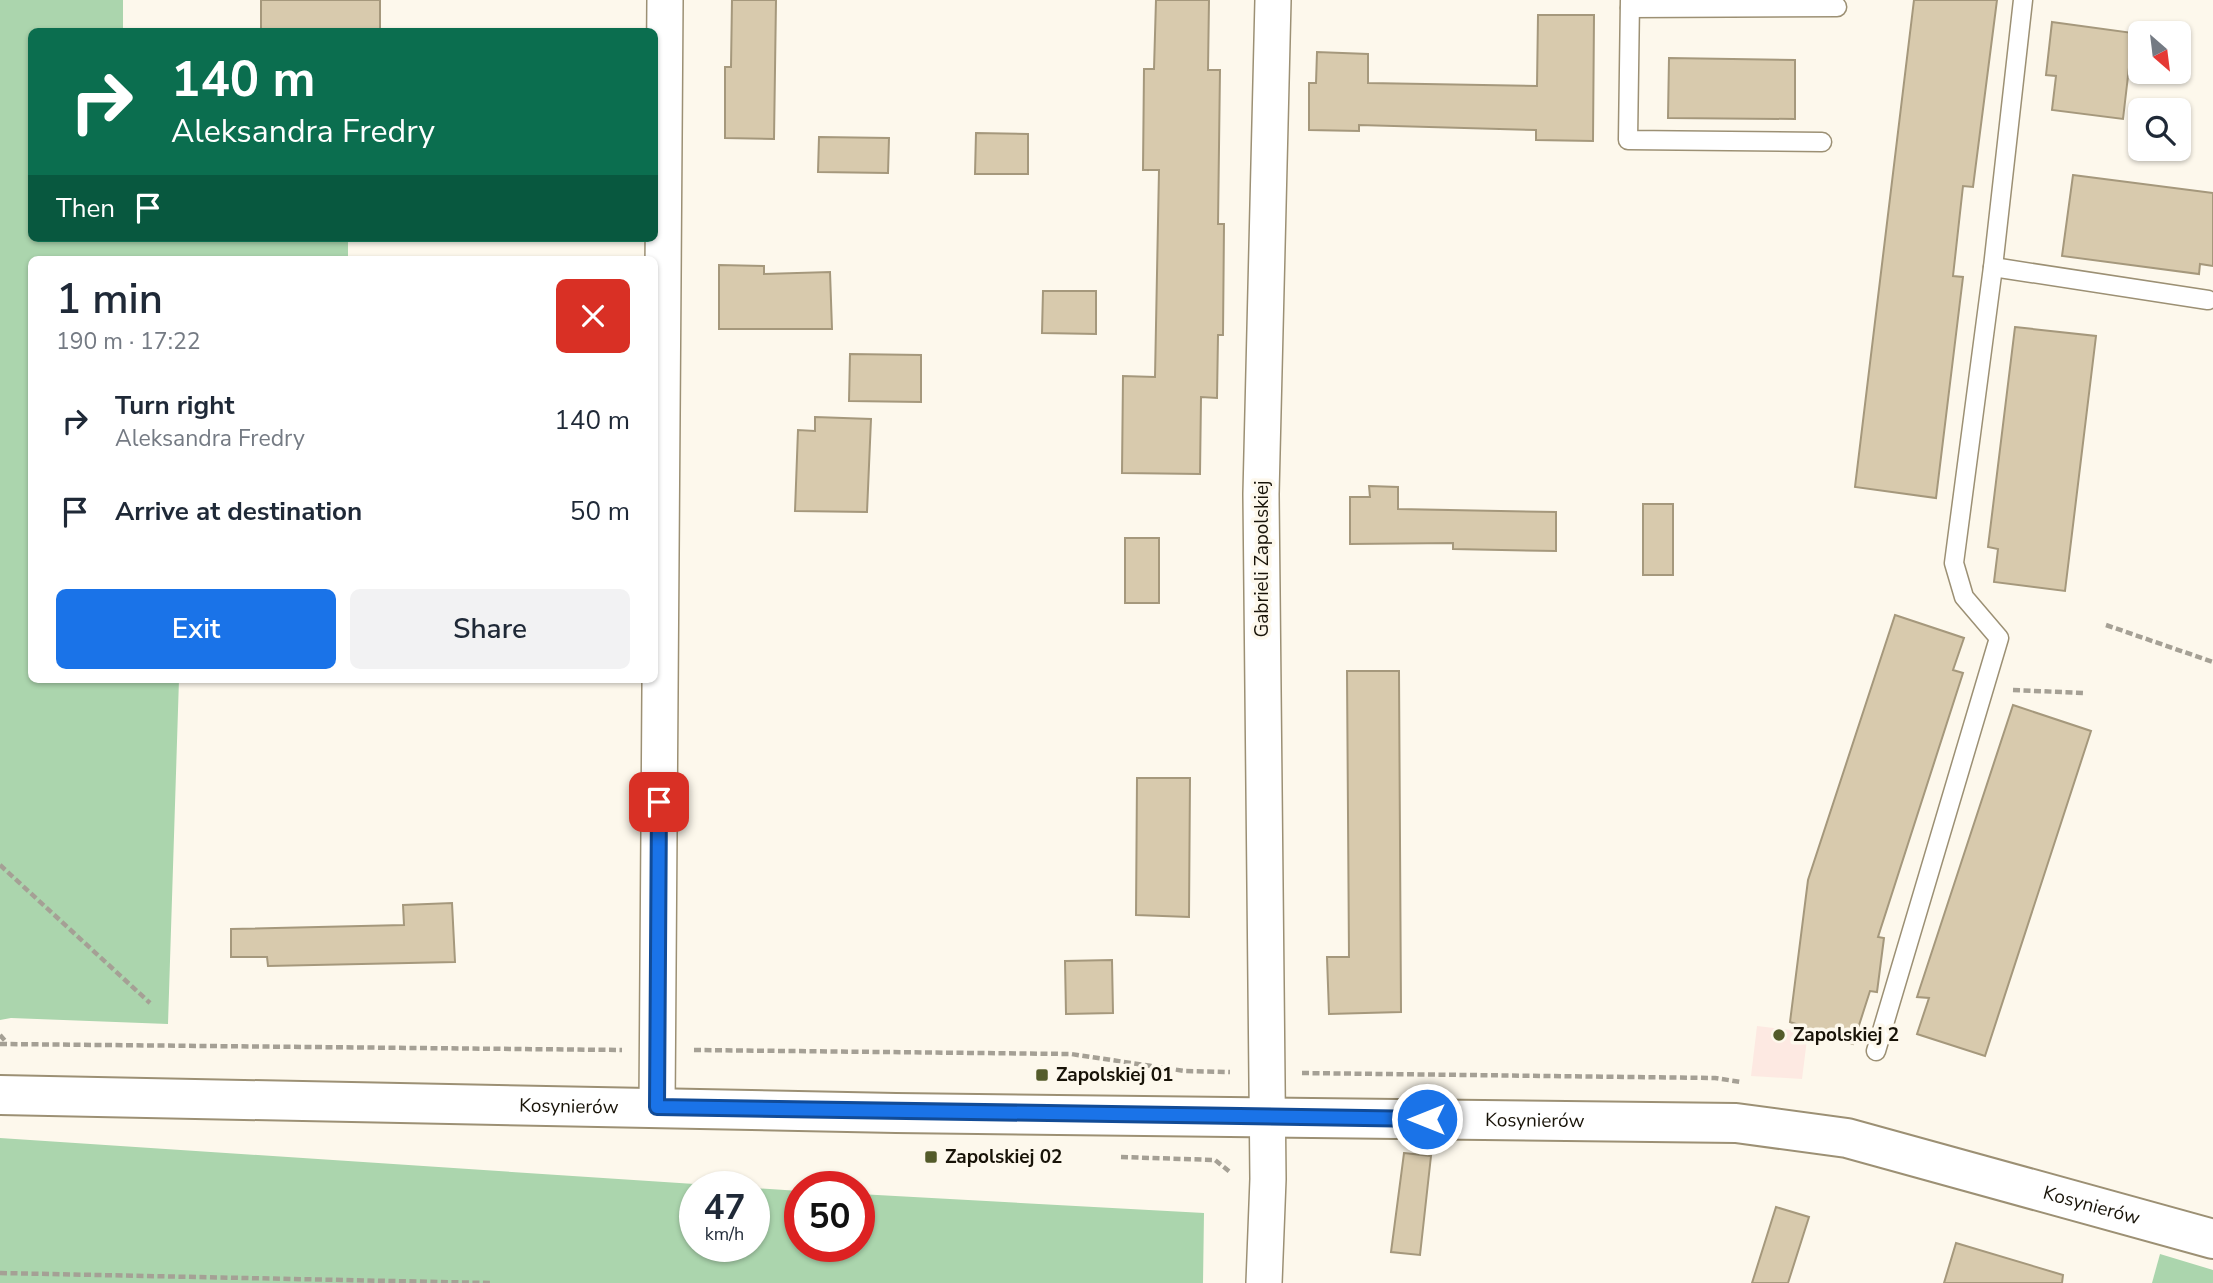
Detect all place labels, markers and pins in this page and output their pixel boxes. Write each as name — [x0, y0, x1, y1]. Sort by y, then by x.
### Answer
pin — [629, 772, 689, 832]
place label: Zapolskiej 2 — [1793, 1022, 1899, 1048]
marker: Zapolskiej 2 — [1771, 1027, 1787, 1043]
place label: Zapolskiej 01 — [1056, 1062, 1173, 1088]
marker: Zapolskiej 01 — [1034, 1067, 1050, 1083]
place label: Zapolskiej 02 — [945, 1144, 1062, 1170]
marker: Zapolskiej 02 — [923, 1149, 939, 1165]

